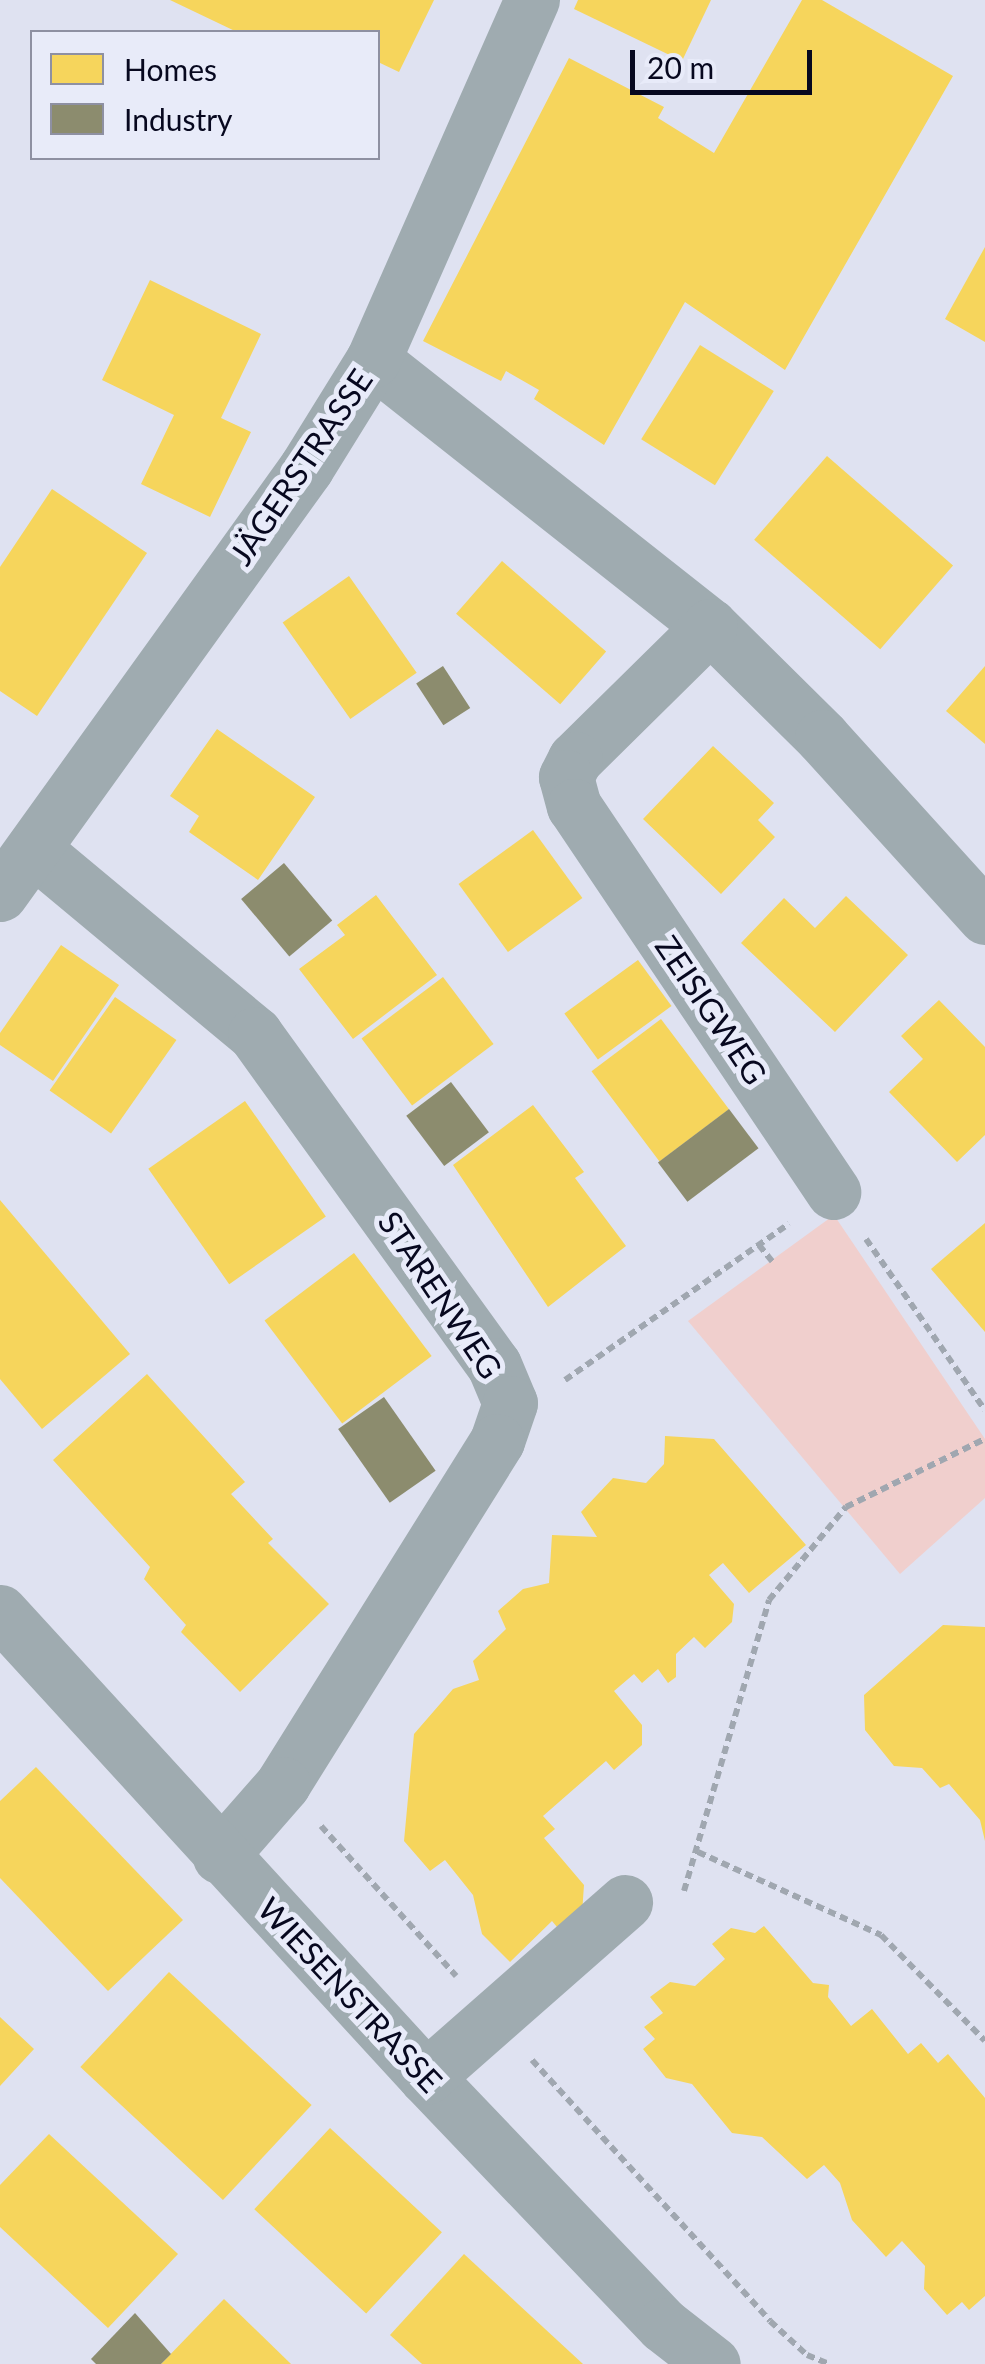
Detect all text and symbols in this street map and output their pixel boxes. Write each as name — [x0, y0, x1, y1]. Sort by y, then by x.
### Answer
legend — [30, 30, 380, 160]
scale bar — [635, 30, 818, 92]
text: 20 m — [647, 49, 714, 85]
text: Homes — [124, 51, 217, 87]
text: Industry — [124, 101, 233, 137]
street label: JÄGERSTRASSE — [222, 362, 380, 572]
street label: ZEISIGWEG — [647, 928, 775, 1092]
street label: STARENWEG — [370, 1204, 510, 1386]
street label: WIESENSTRASSE — [250, 1890, 450, 2100]

